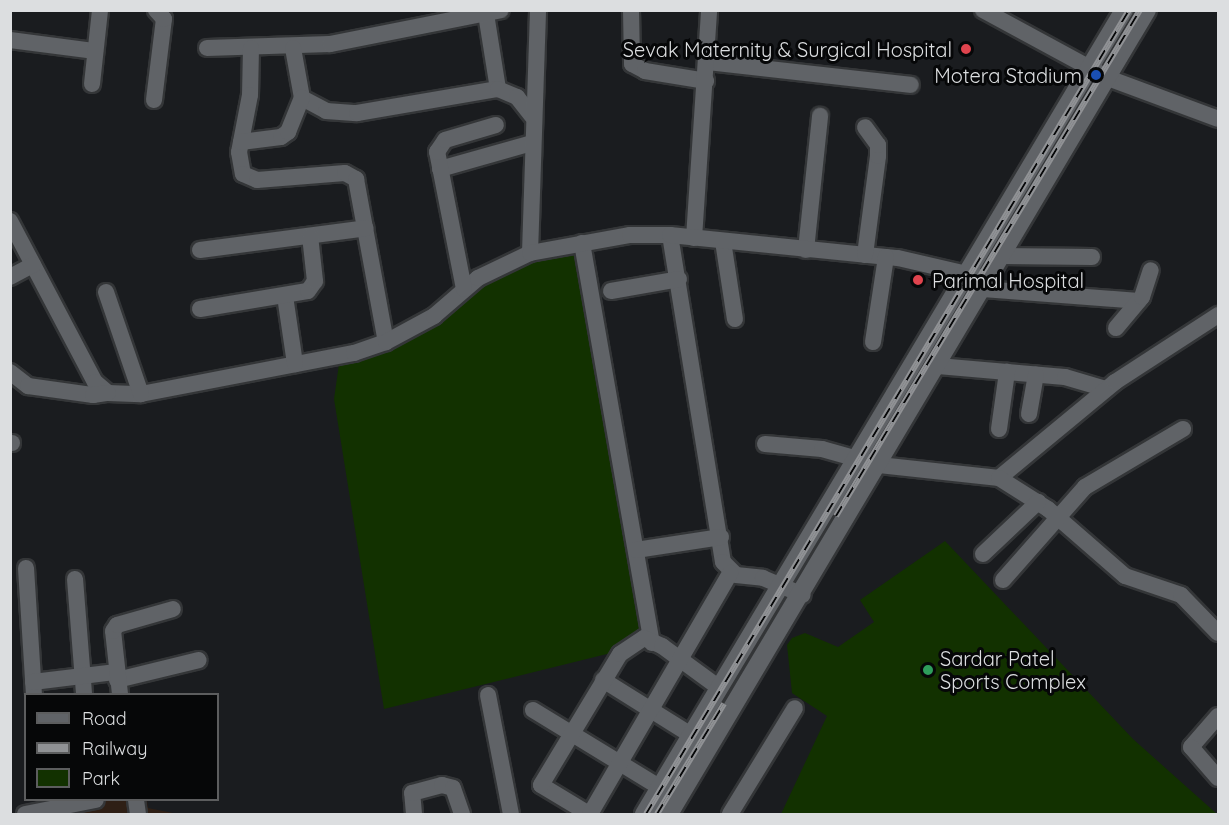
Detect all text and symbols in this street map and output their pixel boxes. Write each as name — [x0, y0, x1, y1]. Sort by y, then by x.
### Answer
place label: Sevak Maternity & Surgical Hospital — [623, 37, 952, 61]
marker: Sevak Maternity & Surgical Hospital — [957, 40, 975, 58]
place label: Motera Stadium — [934, 63, 1082, 87]
marker: Motera Stadium — [1087, 66, 1105, 84]
place label: Parimal Hospital — [932, 268, 1084, 292]
marker: Parimal Hospital — [909, 271, 927, 289]
place label: Sardar Patel Sports Complex — [940, 646, 1086, 693]
marker: Sardar Patel Sports Complex — [921, 663, 935, 677]
legend — [24, 693, 219, 801]
text: Road — [82, 707, 127, 730]
text: Railway — [82, 737, 148, 760]
text: Park — [82, 767, 120, 790]

